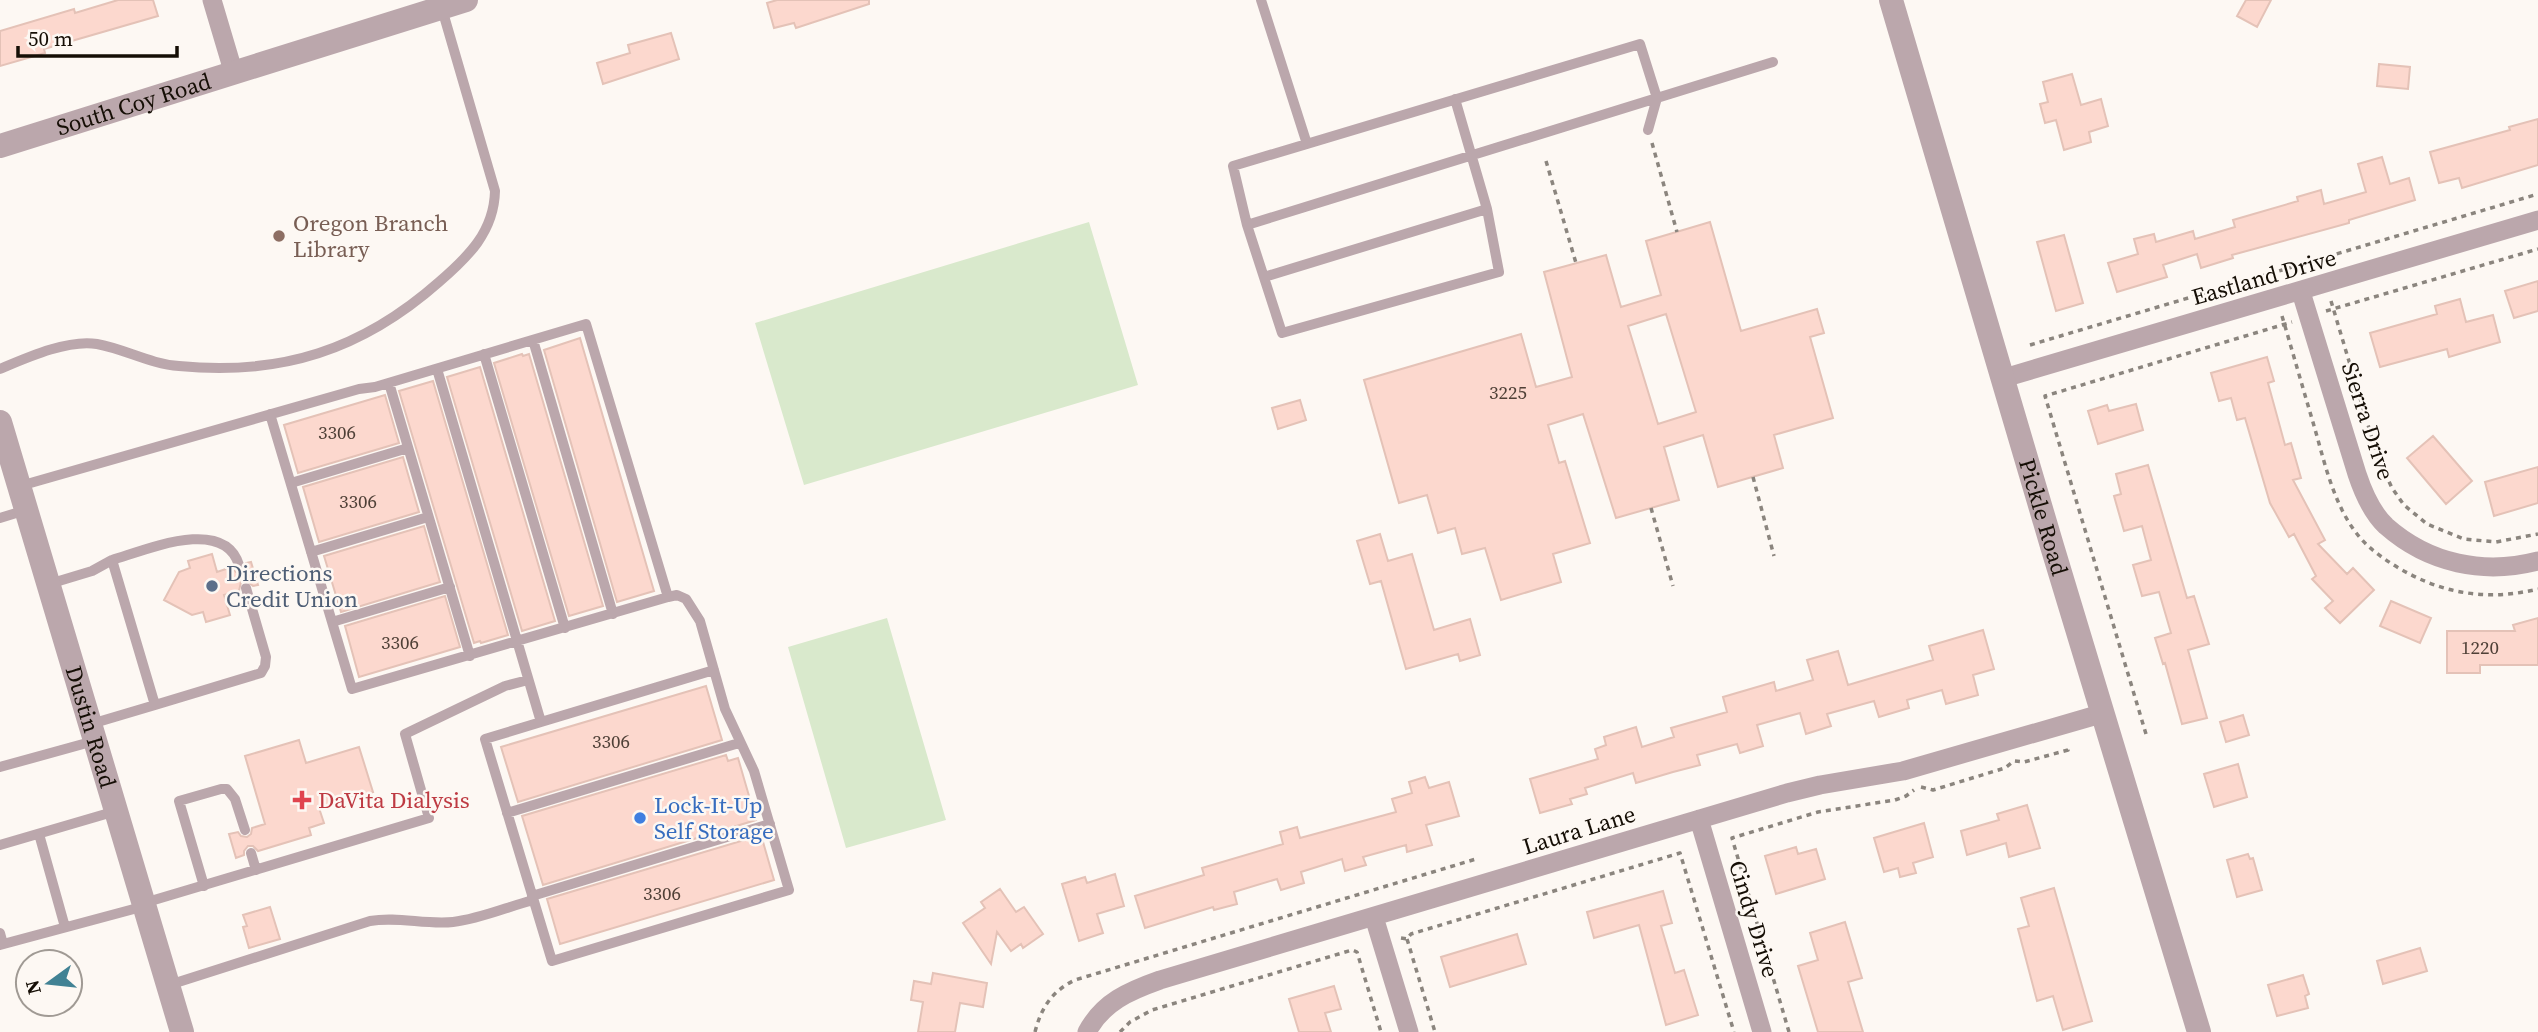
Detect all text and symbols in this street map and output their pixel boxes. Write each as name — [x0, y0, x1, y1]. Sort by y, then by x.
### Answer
scale bar — [18, 14, 177, 58]
text: 50 m — [28, 24, 73, 53]
street label: South Coy Road — [52, 65, 215, 143]
place label: Oregon Branch Library — [293, 207, 449, 265]
marker: Oregon Branch Library — [271, 228, 287, 244]
street label: Eastland Drive — [2188, 241, 2340, 313]
street label: Sierra Drive — [2334, 358, 2402, 484]
house number: 3225 — [1489, 379, 1527, 405]
house number: 3306 — [318, 419, 356, 445]
street label: Pickle Road — [2011, 455, 2076, 579]
house number: 3306 — [339, 488, 377, 514]
place label: Directions Credit Union — [226, 557, 358, 615]
marker: Directions Credit Union — [204, 578, 220, 594]
house number: 3306 — [381, 629, 419, 655]
house number: 1220 — [2461, 634, 2499, 660]
street label: Dustin Road — [58, 662, 124, 791]
house number: 3306 — [592, 728, 630, 754]
place label: DaVita Dialysis — [318, 784, 470, 816]
place label: Lock-It-Up Self Storage — [654, 789, 774, 847]
marker: DaVita Dialysis — [292, 790, 312, 810]
street label: Laura Lane — [1519, 798, 1639, 862]
marker: Lock-It-Up Self Storage — [632, 810, 648, 826]
street label: Cindy Drive — [1721, 857, 1787, 981]
house number: 3306 — [643, 880, 681, 906]
north arrow — [14, 948, 84, 1018]
text: N — [18, 977, 47, 997]

